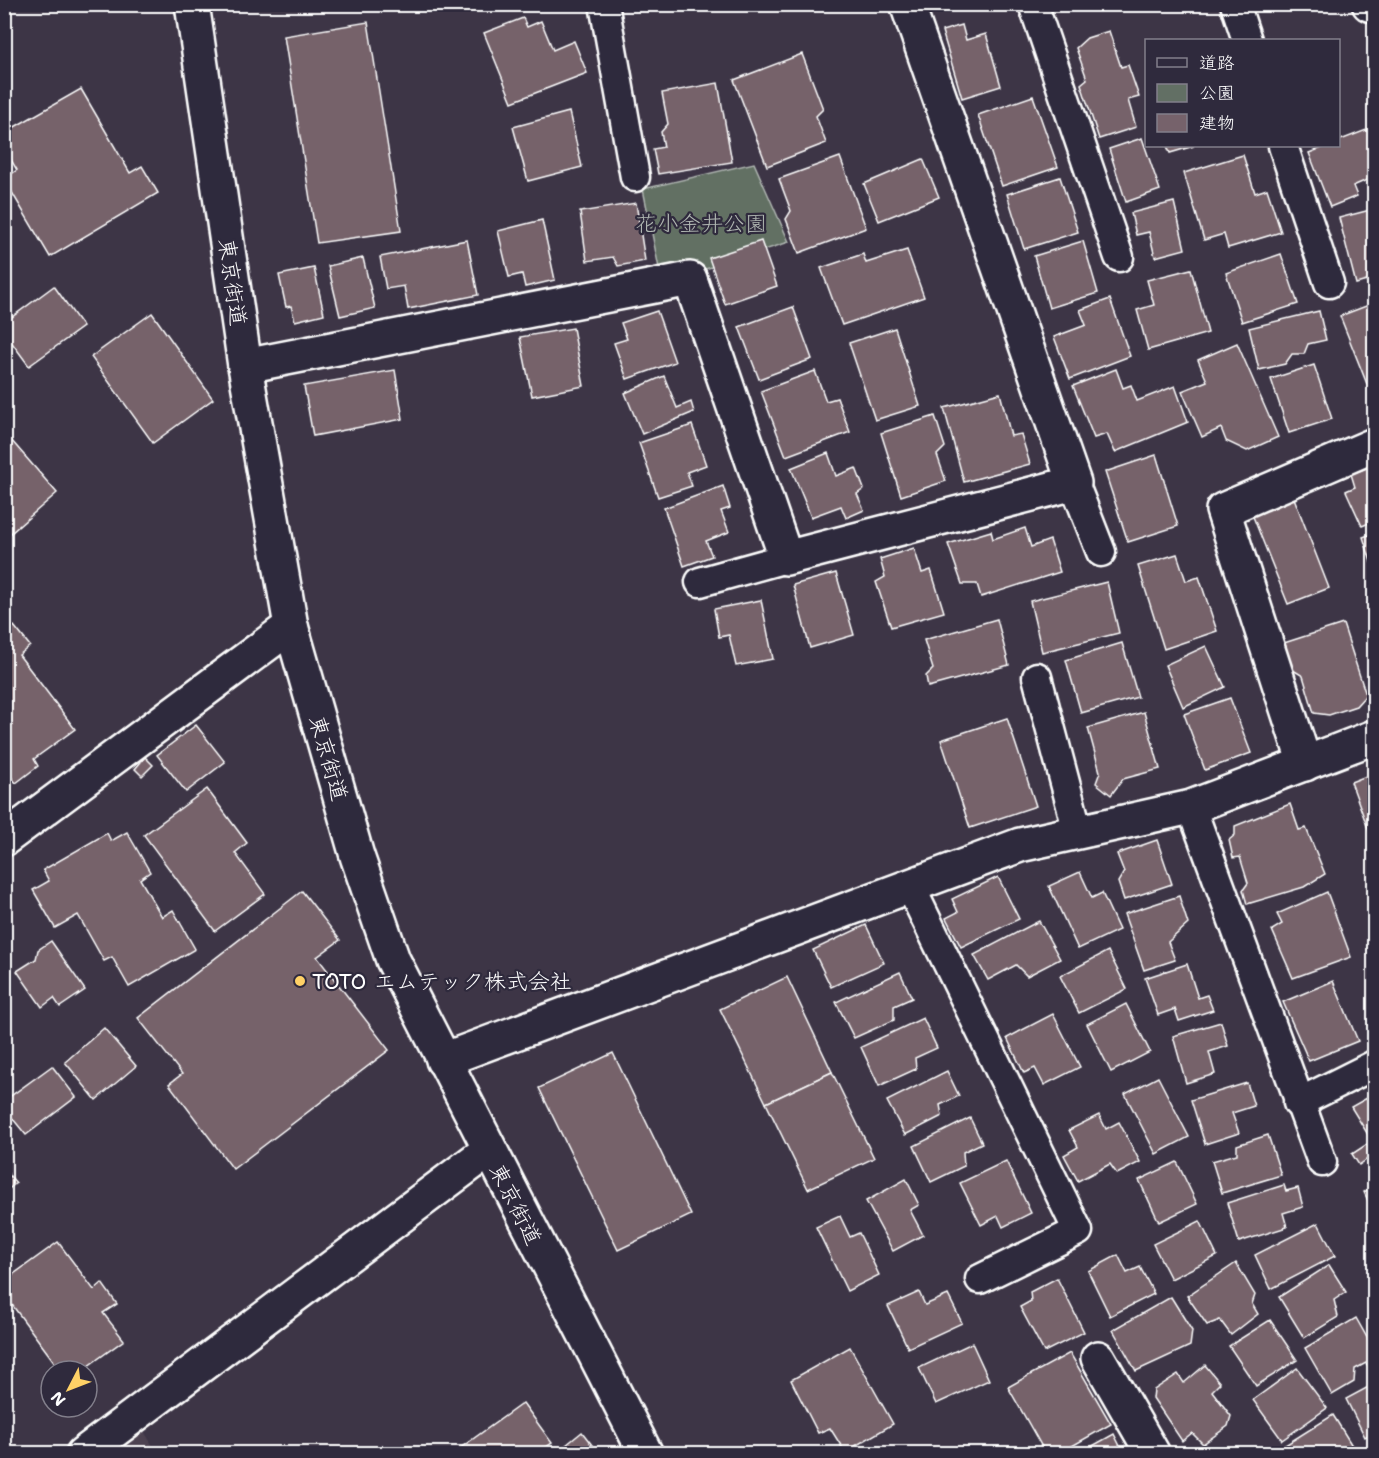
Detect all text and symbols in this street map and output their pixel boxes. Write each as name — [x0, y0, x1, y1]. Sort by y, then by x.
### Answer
legend — [1145, 39, 1340, 147]
text: 道路 — [1199, 51, 1235, 75]
text: 公園 — [1199, 81, 1235, 105]
text: 建物 — [1199, 111, 1235, 135]
park label: 花小金井公園 — [635, 209, 767, 238]
street label: 東京街道 — [212, 236, 253, 328]
street label: 東京街道 — [302, 712, 355, 804]
place label: TOTO エムテック株式会社 — [312, 967, 572, 996]
marker: TOTO エムテック株式会社 — [293, 974, 307, 988]
street label: 東京街道 — [483, 1158, 548, 1250]
north arrow — [39, 1359, 99, 1419]
text: N — [46, 1387, 70, 1410]

